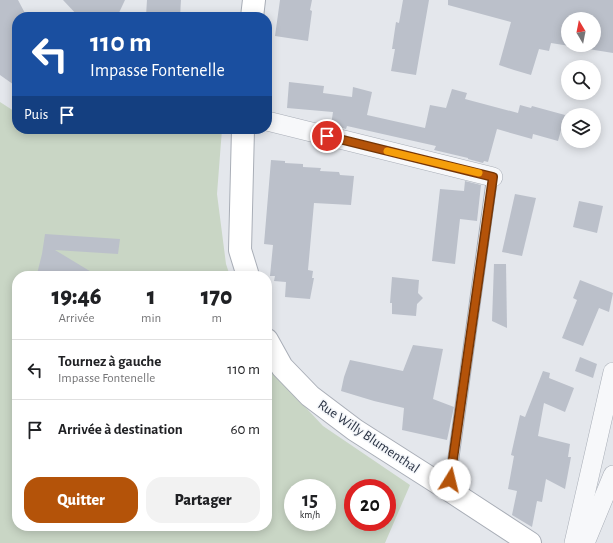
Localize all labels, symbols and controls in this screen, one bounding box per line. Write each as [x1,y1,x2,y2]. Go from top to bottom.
north arrow [561,12,601,52]
map controls [561,12,601,148]
icon: left [24,28,76,80]
text: 110 m [90,29,152,57]
button: search [561,60,601,100]
text: Impasse Fontenelle [90,62,225,80]
icon: arrive [56,104,78,126]
text: Puis [24,107,48,122]
button: layers [561,108,601,148]
pin [310,119,344,153]
icon: arrive [316,125,338,147]
text: 19:46 [51,285,102,309]
text: 1 [147,285,156,309]
text: 170 [201,285,233,309]
text: Arrivée [58,312,95,325]
text: min [141,312,161,325]
text: m [211,312,222,325]
text: Tournez à gauche [58,354,161,369]
icon: left [24,359,46,381]
text: 110 m [227,362,260,377]
text: Impasse Fontenelle [58,372,155,385]
street label: Rue Willy Blumenthal [315,398,422,476]
icon: arrive [24,419,46,441]
text: Arrivée à destination [58,422,183,437]
text: 60 m [231,422,260,437]
position arrow [429,459,471,501]
button: Quitter [24,477,138,523]
button: Partager [146,477,260,523]
speed limit sign: 20 [344,479,396,531]
text: 15 [302,490,318,510]
text: km/h [300,510,320,520]

